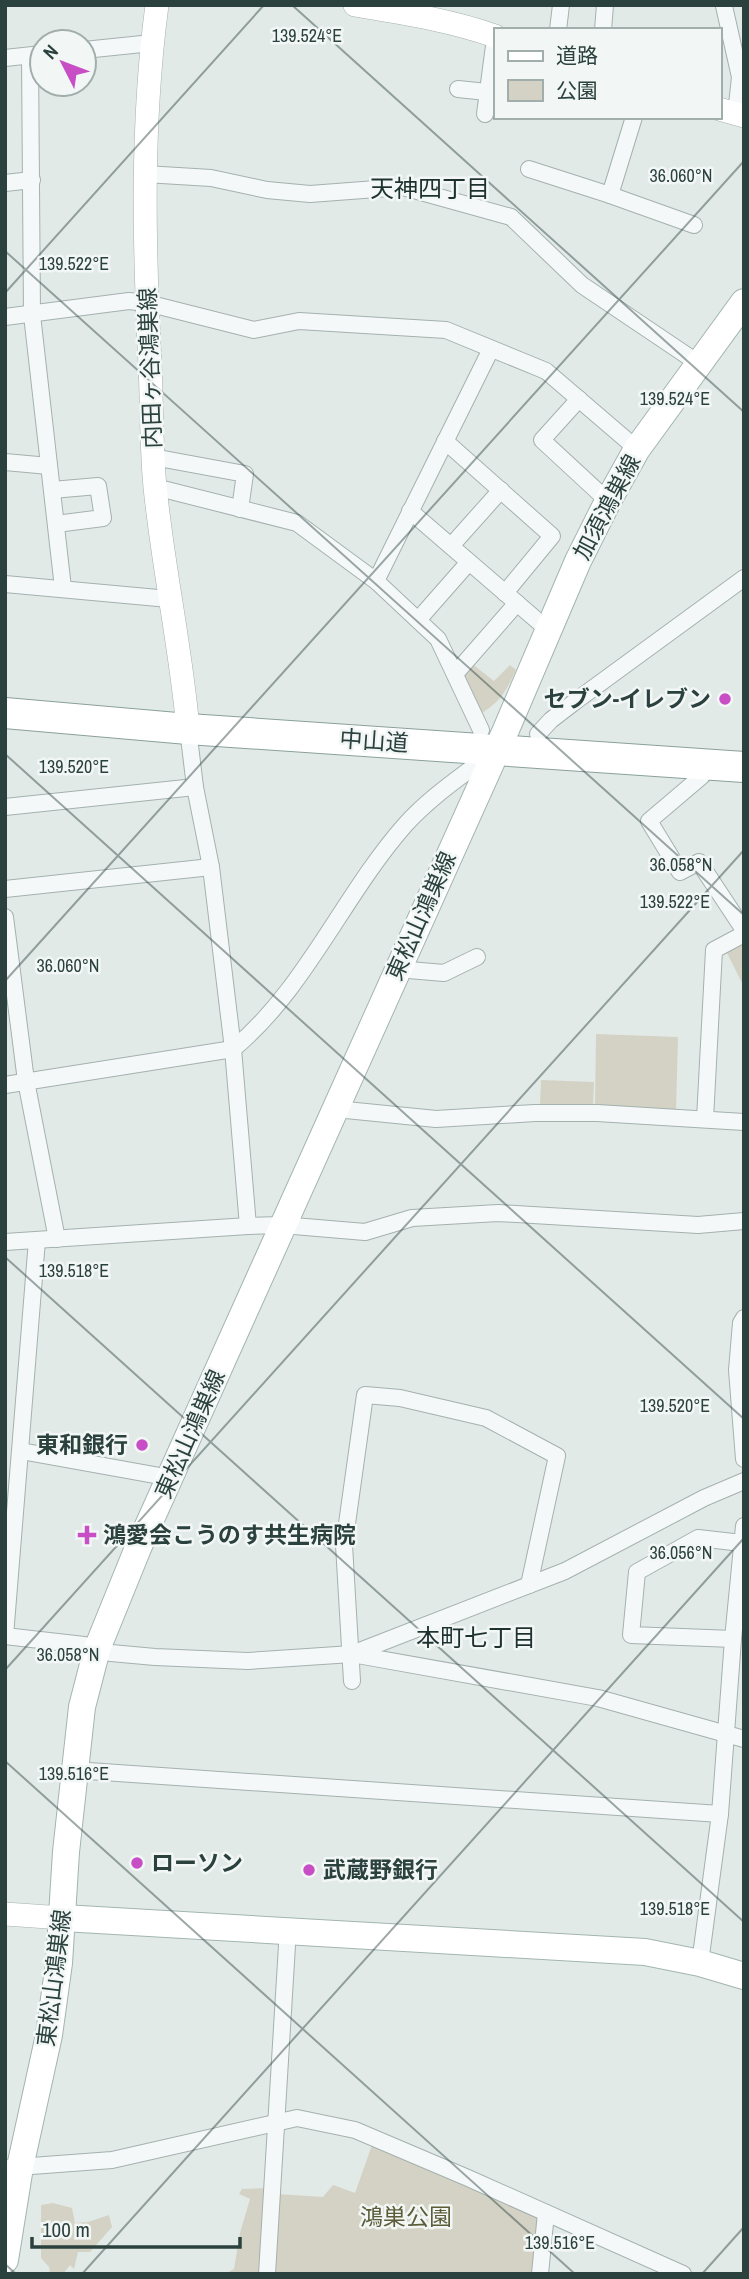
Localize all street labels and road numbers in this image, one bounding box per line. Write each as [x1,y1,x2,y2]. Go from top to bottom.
street label: 内田ヶ谷鴻巣線 [131,287,168,449]
street label: 加須鴻巣線 [566,449,647,565]
street label: 中山道 [339,723,410,758]
street label: 東松山鴻巣線 [378,846,463,985]
street label: 東松山鴻巣線 [147,1364,232,1503]
street label: 東松山鴻巣線 [30,1908,77,2048]

